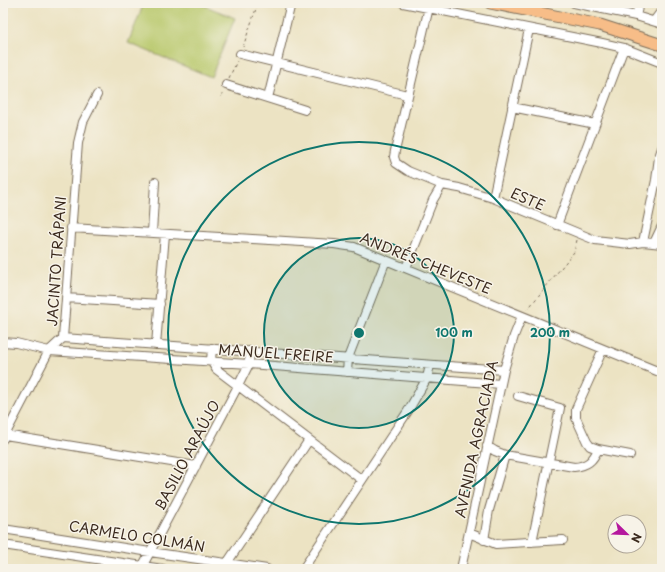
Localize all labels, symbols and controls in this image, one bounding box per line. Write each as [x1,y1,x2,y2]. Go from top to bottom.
street label: ESTE [507,182,549,216]
street label: JACINTO TRÁPANI [41,195,71,327]
street label: ANDRÉS CHEVESTE [357,227,495,299]
text: 100 m [435,323,473,341]
text: 200 m [530,323,570,341]
centre of rings [352,326,366,340]
street label: MANUEL FREIRE [218,338,335,368]
street label: AVENIDA AGRACIADA [449,358,503,520]
street label: BASILIO ARAÚJO [149,396,225,514]
north arrow [607,514,647,554]
street label: CARMELO COLMÁN [68,515,206,557]
text: N [627,531,646,546]

